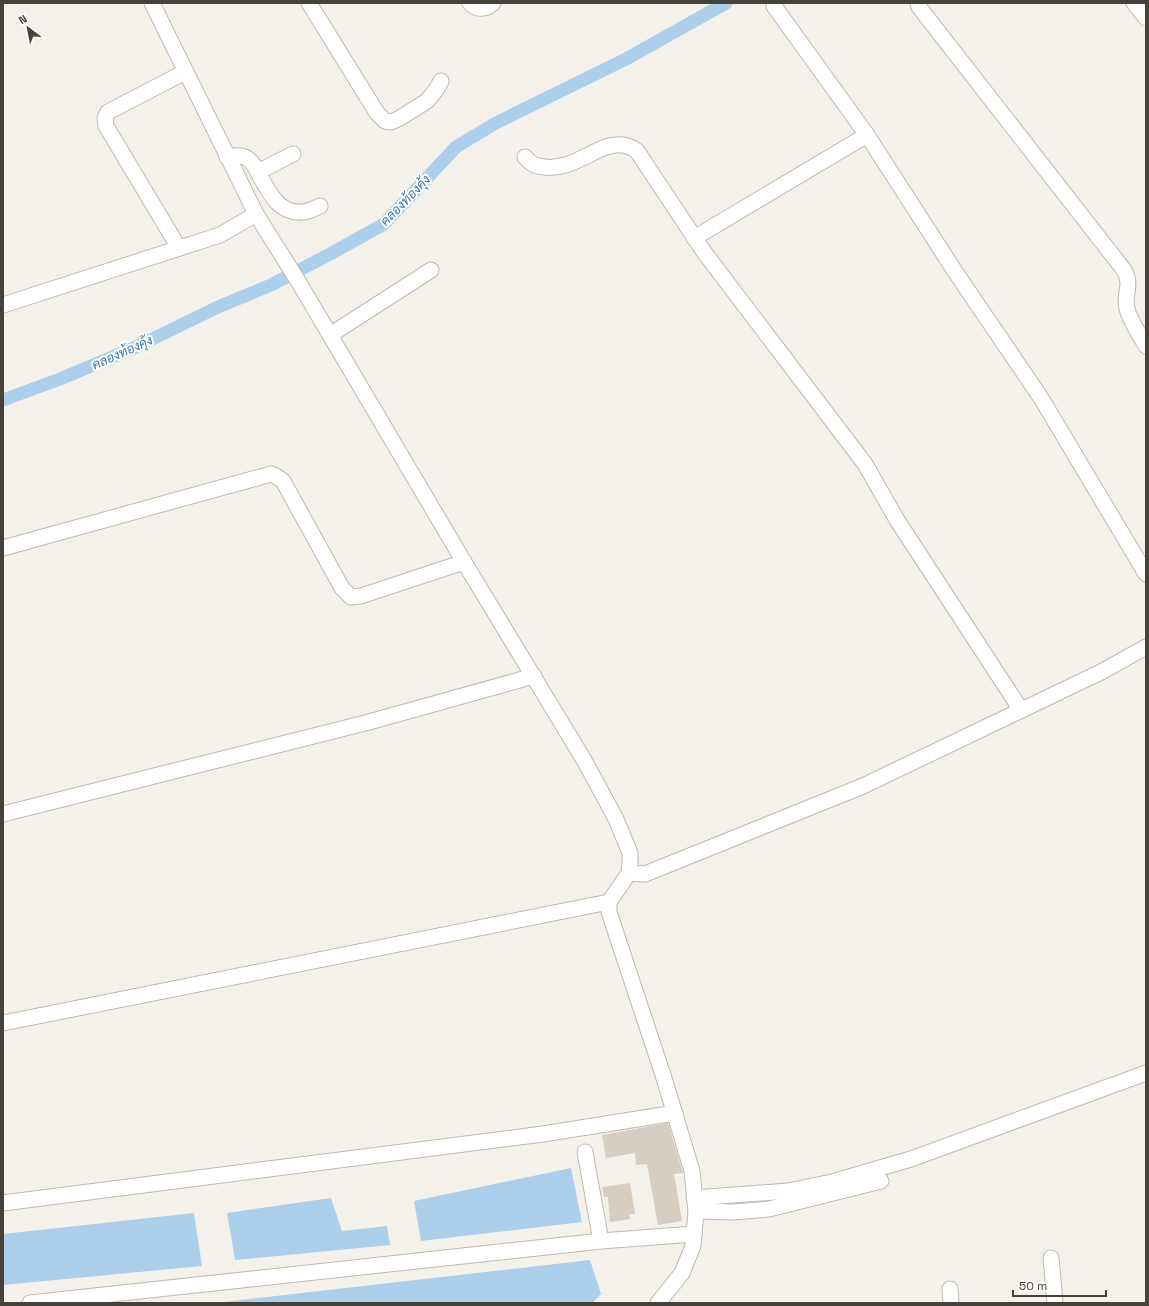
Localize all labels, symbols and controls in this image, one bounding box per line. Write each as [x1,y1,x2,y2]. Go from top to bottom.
north arrow [8,8,48,48]
text: N [16,12,30,27]
water label: คลองท้องคุ้ง [377,171,435,230]
water label: คลองท้องคุ้ง [89,331,156,374]
scale bar [1013,1272,1106,1298]
text: 50 m [1019,1278,1047,1294]

